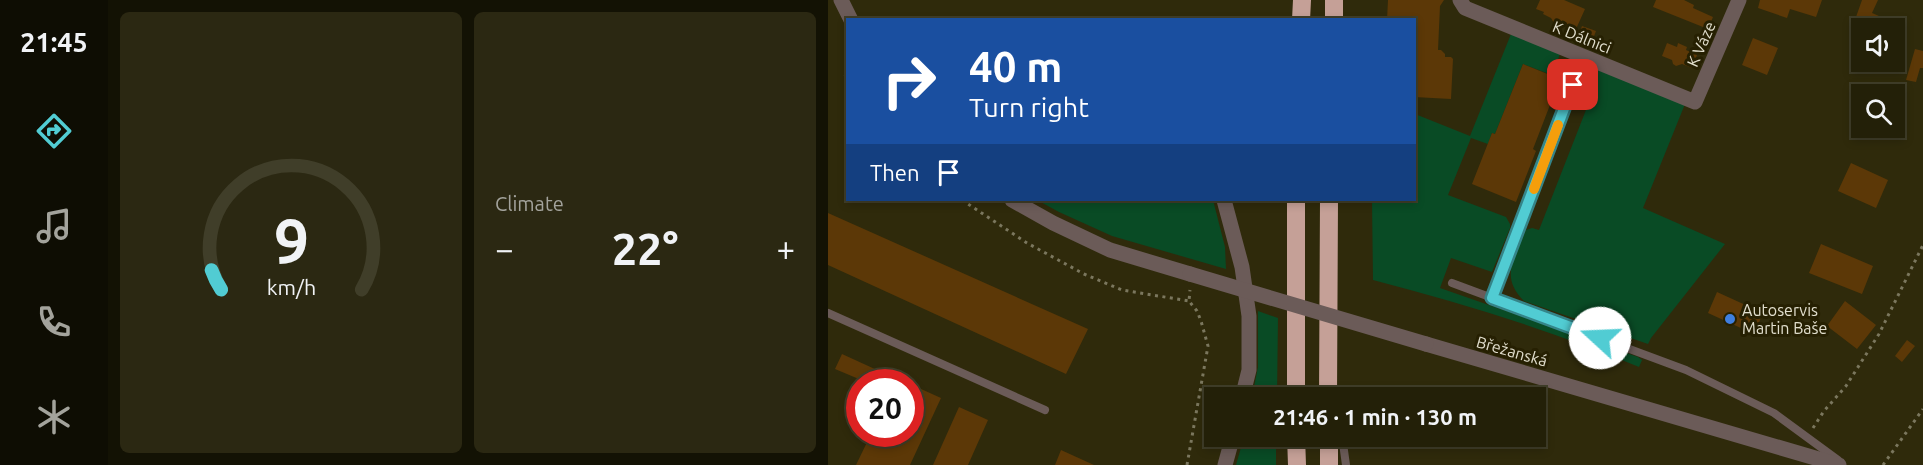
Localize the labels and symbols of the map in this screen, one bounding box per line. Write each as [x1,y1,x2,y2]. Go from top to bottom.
street label: K Dálnici [1550,17,1614,57]
street label: K Váze [1683,19,1719,69]
pin [1547,59,1598,110]
place label: Autoservis Martin Baše [1742,301,1827,337]
position arrow [1568,306,1632,370]
marker: Autoservis Martin Baše [1723,312,1737,326]
street label: Břežanská [1474,332,1550,370]
speed limit sign: 20 [846,369,924,447]

